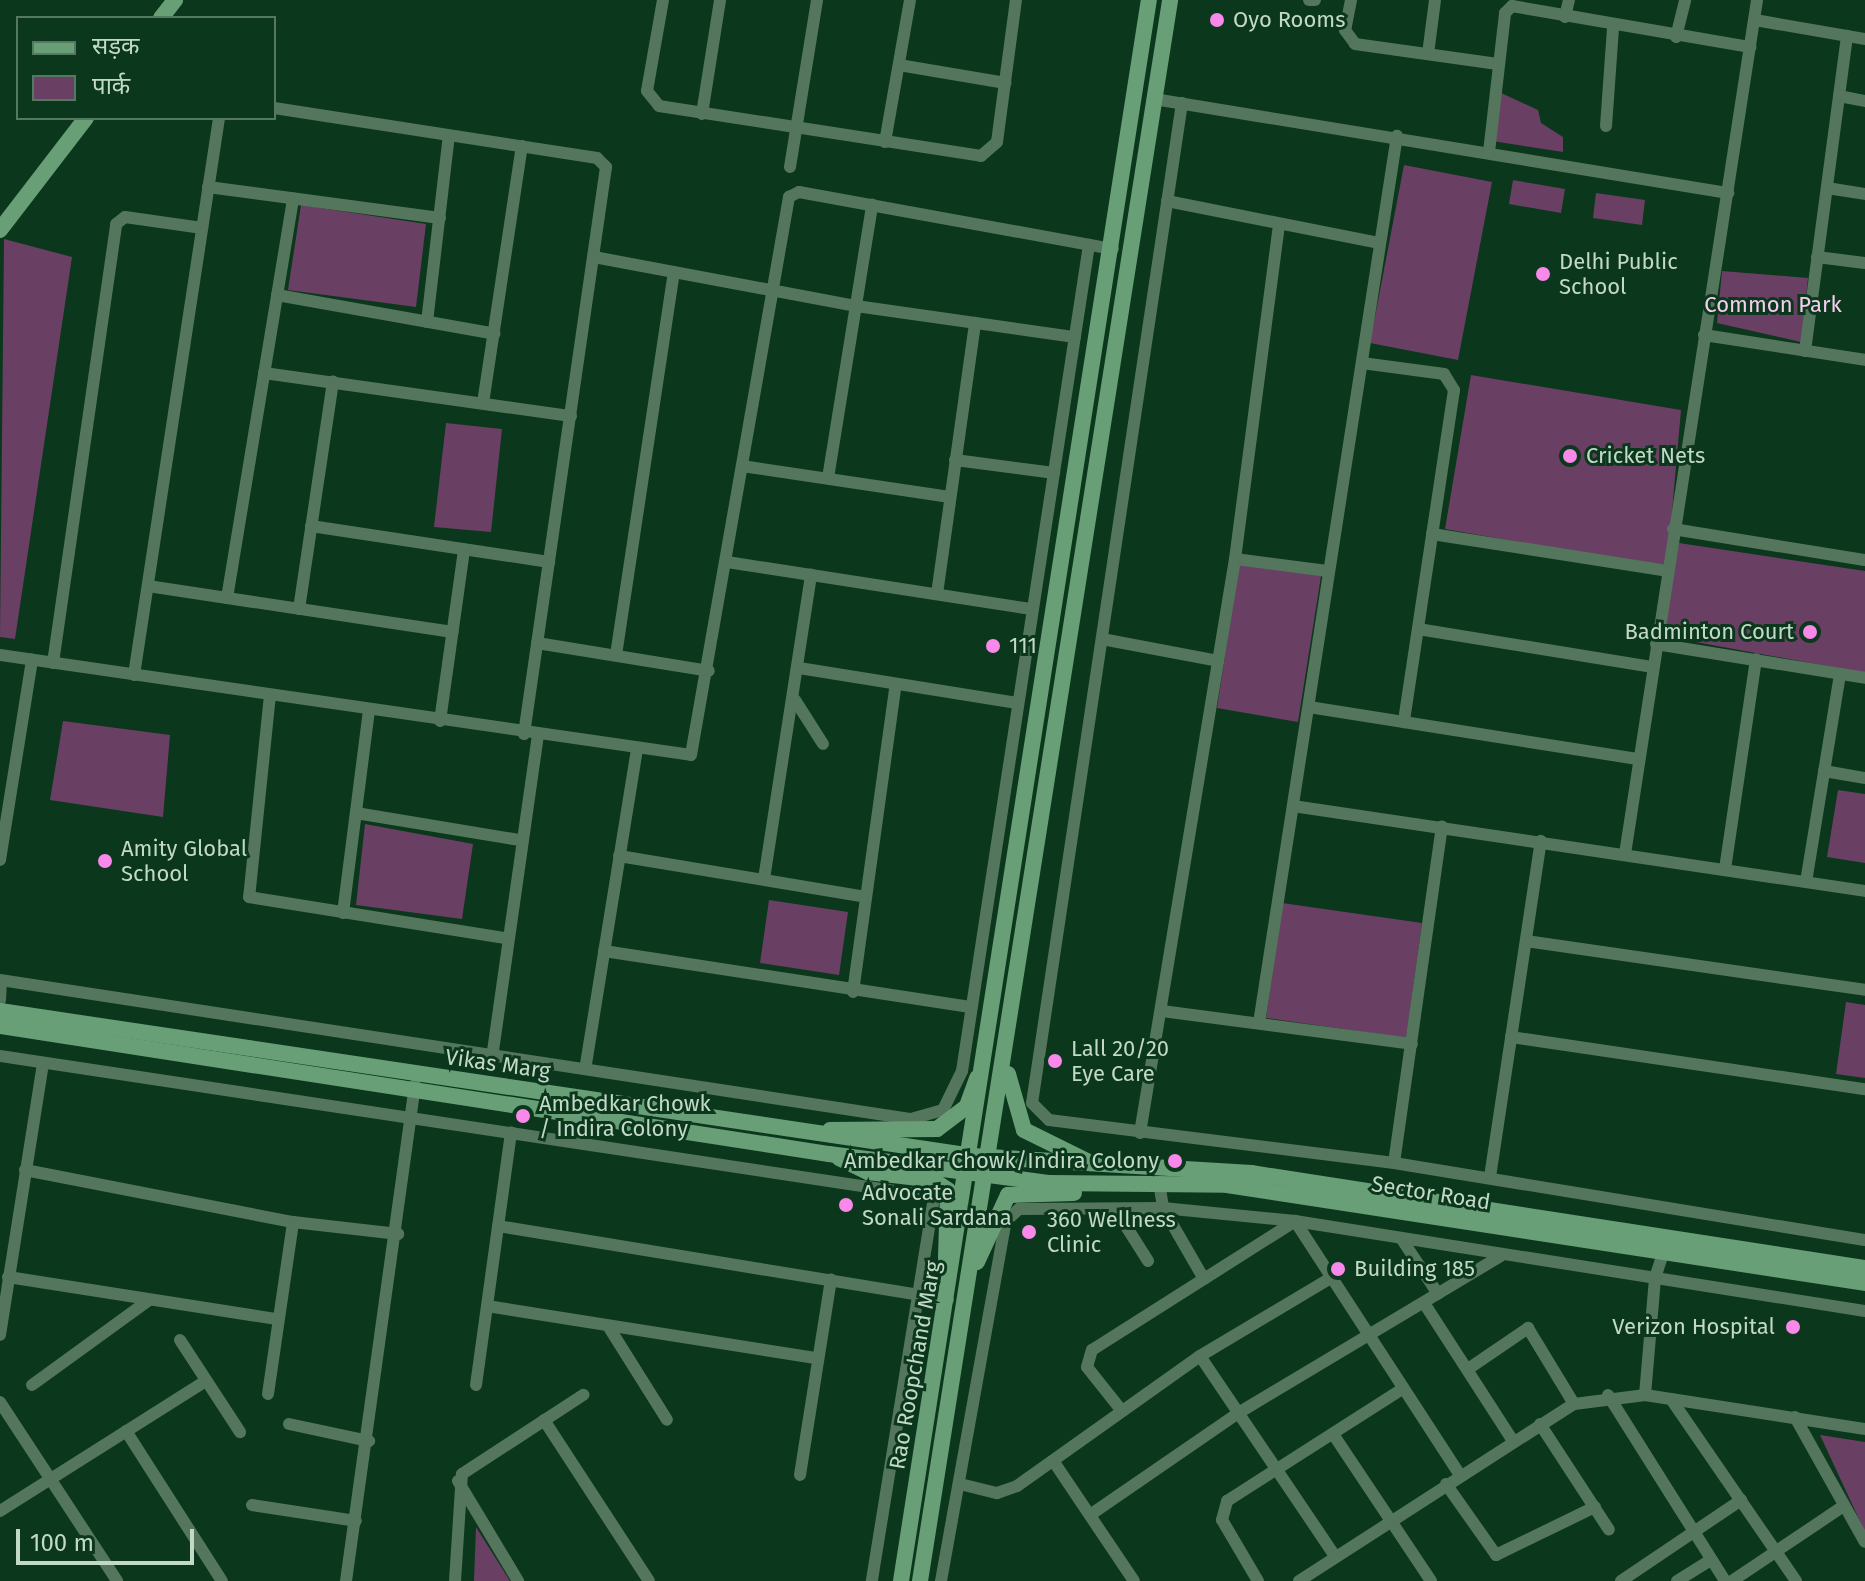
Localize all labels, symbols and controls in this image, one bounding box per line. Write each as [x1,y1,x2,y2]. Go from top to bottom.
place label: Oyo Rooms [1233,7,1345,33]
marker: Oyo Rooms [1208,11,1226,29]
legend [16,16,276,120]
text: सड़क [92,32,140,60]
text: पार्क [92,72,130,100]
place label: Delhi Public School [1559,248,1678,300]
marker: Delhi Public School [1534,265,1552,283]
park label: Common Park [1704,292,1842,318]
place label: Cricket Nets [1586,443,1705,469]
marker: Cricket Nets [1561,447,1579,465]
place label: Badminton Court [1624,619,1794,645]
marker: Badminton Court [1801,623,1819,641]
place label: 111 [1009,633,1037,659]
marker: 111 [984,637,1002,655]
place label: Amity Global School [121,835,247,886]
marker: Amity Global School [96,852,114,870]
place label: Lall 20/20 Eye Care [1071,1035,1169,1086]
street label: Vikas Marg [444,1044,552,1084]
marker: Lall 20/20 Eye Care [1046,1052,1064,1070]
place label: Ambedkar Chowk / Indira Colony [539,1090,711,1142]
marker: Ambedkar Chowk / Indira Colony [514,1107,532,1125]
place label: Ambedkar Chowk/Indira Colony [844,1148,1159,1174]
marker: Ambedkar Chowk/Indira Colony [1166,1152,1184,1170]
street label: Sector Road [1370,1171,1492,1215]
place label: Advocate Sonali Sardana [862,1179,1012,1230]
marker: Advocate Sonali Sardana [837,1196,855,1214]
place label: 360 Wellness Clinic [1047,1206,1176,1258]
marker: 360 Wellness Clinic [1018,1221,1040,1243]
place label: Building 185 [1354,1256,1475,1282]
street label: Rao Roopchand Marg [884,1259,946,1471]
marker: Building 185 [1329,1260,1347,1278]
place label: Verizon Hospital [1612,1314,1775,1340]
marker: Verizon Hospital [1782,1316,1804,1338]
scale bar [20,1513,198,1563]
text: 100 m [30,1529,94,1557]

